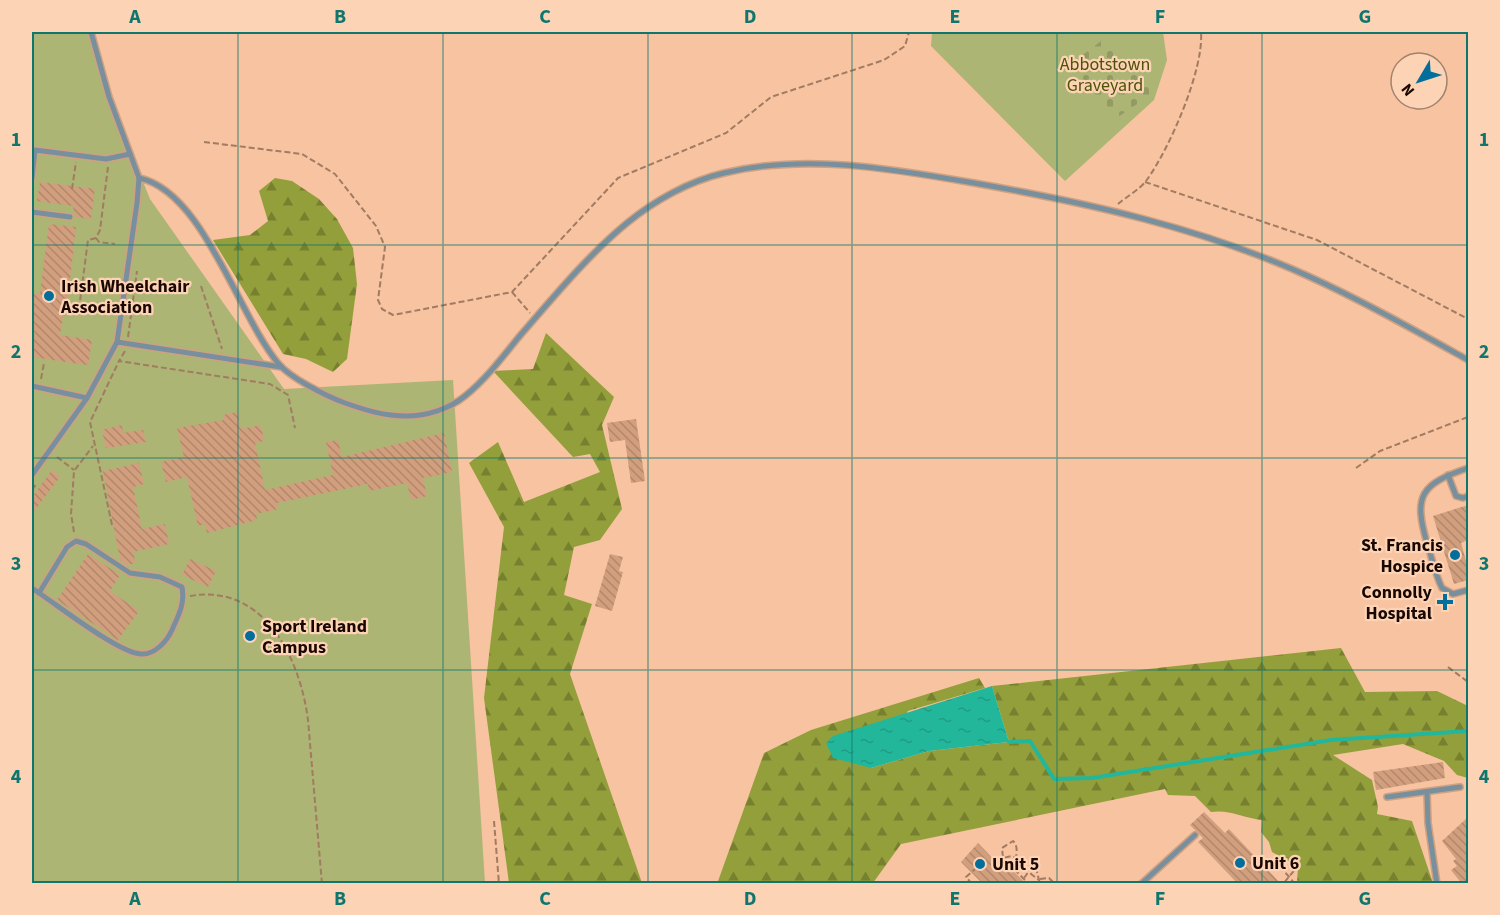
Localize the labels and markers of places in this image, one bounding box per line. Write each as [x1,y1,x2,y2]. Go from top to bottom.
place label: Irish Wheelchair Association [60,274,190,320]
marker: Irish Wheelchair Association [42,289,56,303]
place label: St. Francis Hospice [1361,533,1443,579]
marker: St. Francis Hospice [1448,548,1462,562]
place label: Connolly Hospital [1361,580,1433,626]
marker: Connolly Hospital [1436,593,1454,611]
place label: Sport Ireland Campus [262,614,367,660]
marker: Sport Ireland Campus [243,629,257,643]
place label: Unit 6 [1252,851,1299,876]
place label: Unit 5 [992,852,1039,877]
marker: Unit 6 [1233,856,1247,870]
marker: Unit 5 [973,857,987,871]

